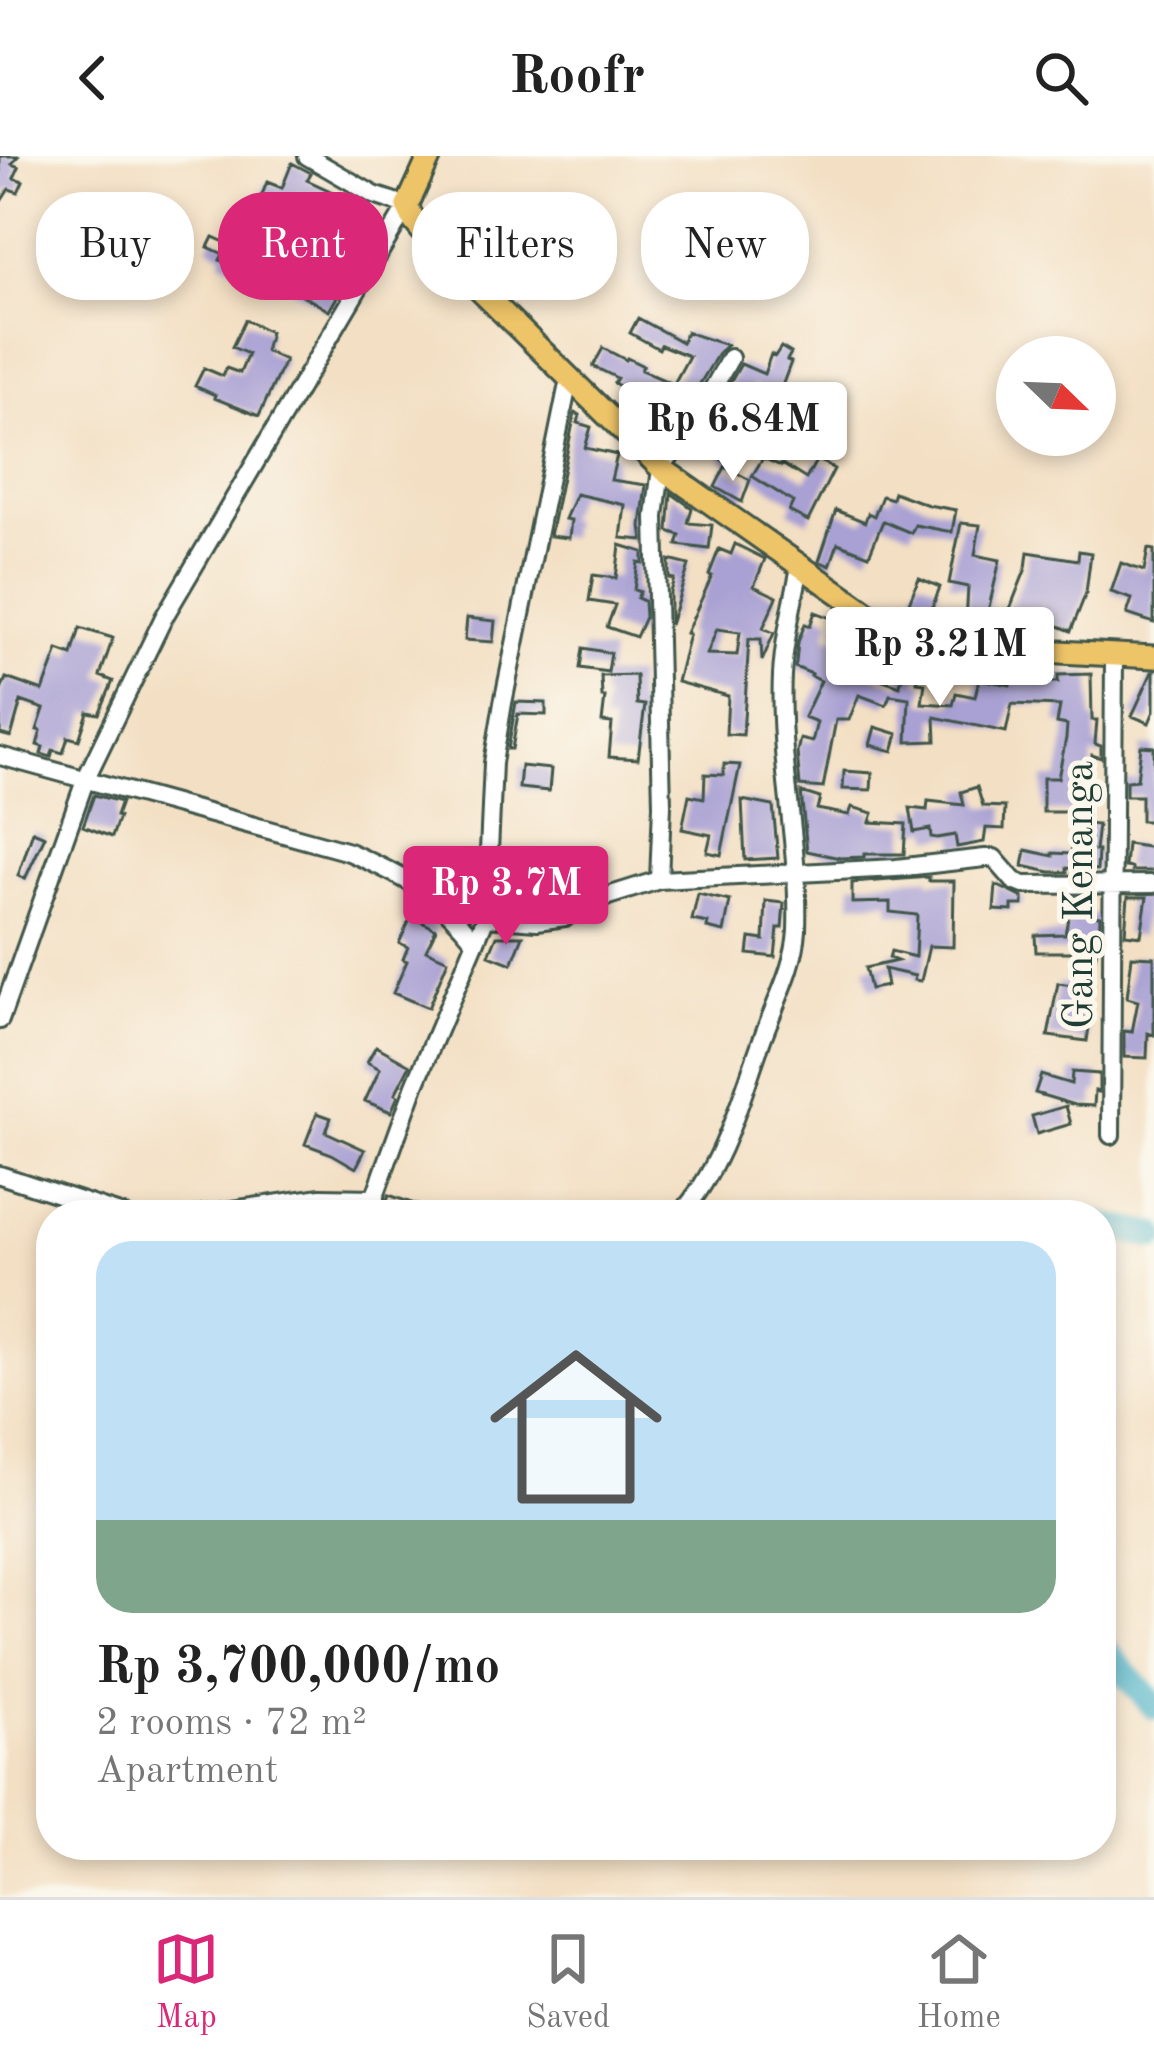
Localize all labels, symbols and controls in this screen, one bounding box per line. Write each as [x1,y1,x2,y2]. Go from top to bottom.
icon: back [60,45,126,111]
icon: search [1028,45,1094,111]
text: Roofr [509,51,645,105]
chip: Buy [36,192,194,300]
chip: Rent [218,192,388,300]
chip: Filters [412,192,617,300]
chip: New [641,192,809,300]
north arrow [996,336,1116,456]
map controls [996,336,1116,456]
pin: Rp 6.84M [609,382,857,484]
text: Rp 6.84M [646,401,820,440]
pin: Rp 3.21M [816,607,1064,709]
text: Rp 3.21M [853,626,1027,665]
street label: Gang Kenanga [1060,761,1102,1029]
pin: Rp 3.7M [395,846,617,948]
text: Rp 3.7M [430,865,582,904]
icon: home [468,1319,684,1535]
text: Rp 3,700,000/mo [96,1643,500,1694]
text: 2 rooms · 72 m² [96,1704,367,1743]
text: Apartment [96,1752,279,1791]
tab: Map [153,1926,219,2039]
tab: Saved [526,1926,610,2039]
tab: Home [917,1926,1001,2039]

